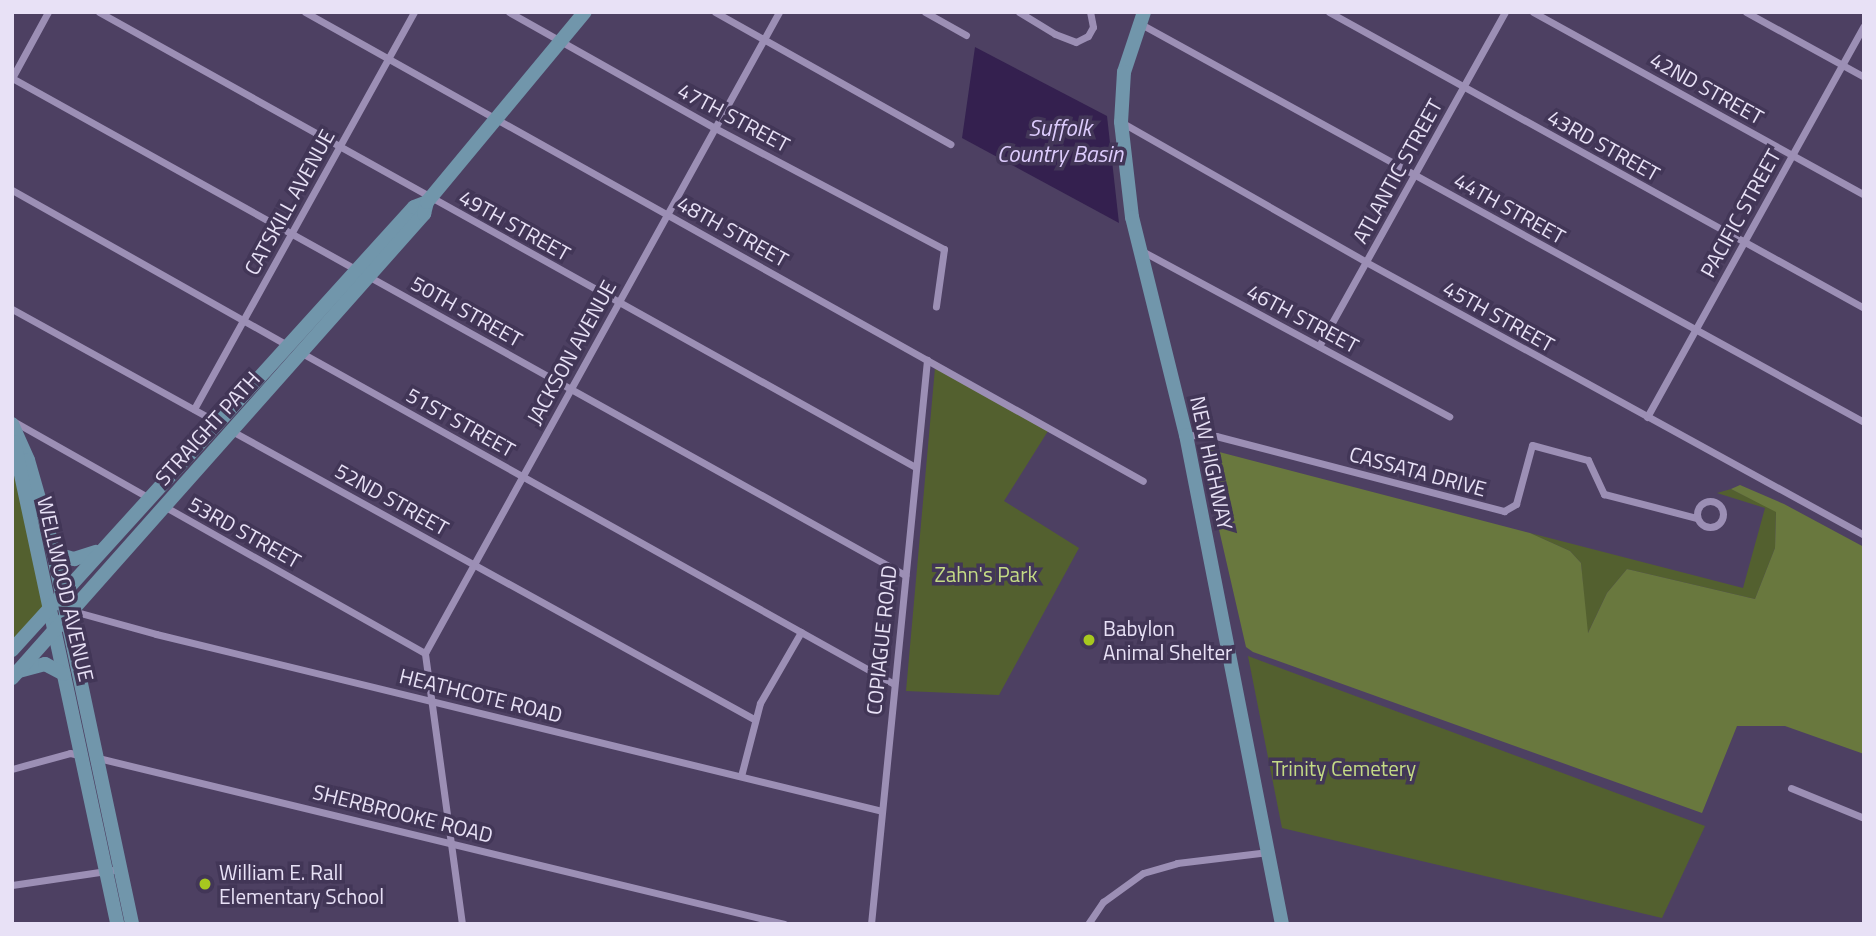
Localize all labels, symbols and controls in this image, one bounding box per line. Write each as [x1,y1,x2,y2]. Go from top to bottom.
street label: 42ND STREET [1646,47,1768,129]
street label: 47TH STREET [674,77,794,157]
street label: ATLANTIC STREET [1347,94,1447,248]
street label: 43RD STREET [1544,104,1664,186]
water label: Suffolk Country Basin [997,114,1123,168]
street label: CATSKILL AVENUE [239,125,339,279]
street label: PACIFIC STREET [1694,145,1786,281]
street label: 44TH STREET [1450,167,1570,249]
street label: 49TH STREET [455,184,575,266]
street label: 48TH STREET [673,190,793,272]
street label: 50TH STREET [407,270,527,352]
street label: 45TH STREET [1439,275,1559,357]
street label: JACKSON AVENUE [521,276,621,428]
street label: 46TH STREET [1243,278,1363,358]
street label: STRAIGHT PATH [149,366,265,490]
street label: 51ST STREET [402,382,520,462]
street label: NEW HIGHWAY [1185,394,1239,532]
street label: CASSATA DRIVE [1347,441,1489,501]
street label: 52ND STREET [331,458,453,540]
street label: 53RD STREET [185,491,305,573]
street label: WELLWOOD AVENUE [32,494,100,684]
park label: Zahn's Park [935,561,1037,587]
street label: COPIAGUE ROAD [861,564,901,716]
place label: Babylon Animal Shelter [1103,615,1232,665]
marker: Babylon Animal Shelter [1081,632,1097,648]
street label: HEATHCOTE ROAD [397,663,565,727]
park label: Trinity Cemetery [1272,755,1416,781]
street label: SHERBROOKE ROAD [310,778,496,848]
place label: William E. Rall Elementary School [219,859,384,909]
marker: William E. Rall Elementary School [197,876,213,892]

